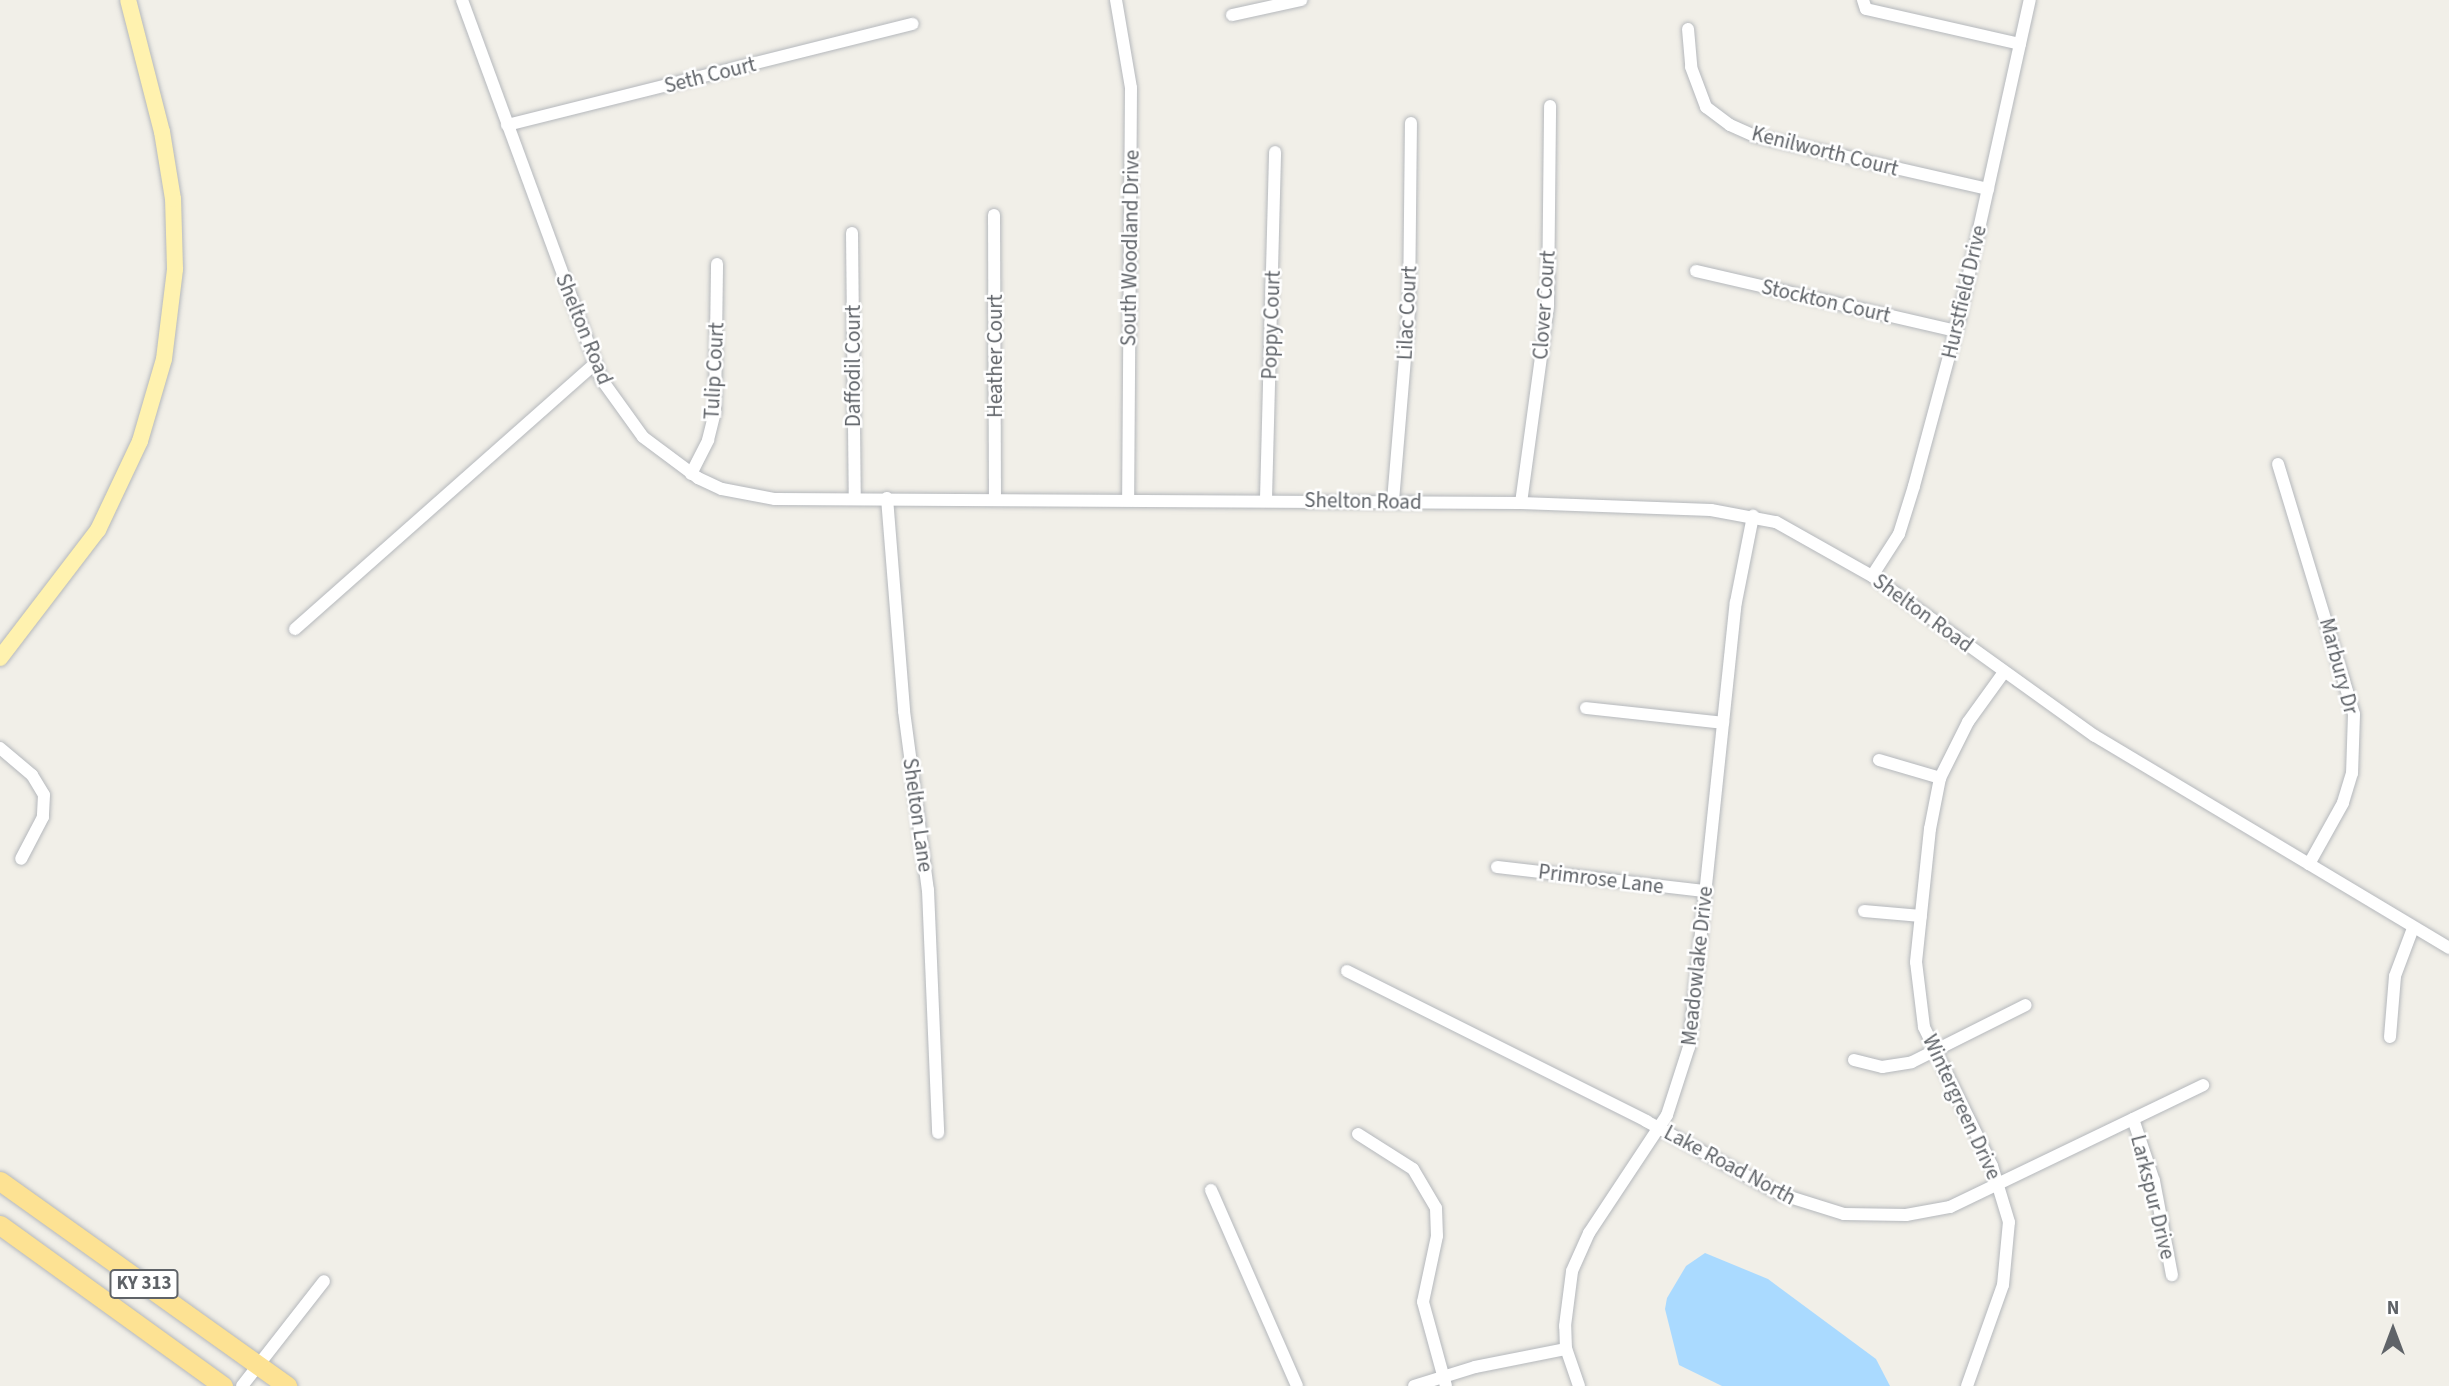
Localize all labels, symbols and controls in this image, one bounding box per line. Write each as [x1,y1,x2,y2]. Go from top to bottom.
street label: Seth Court [662,51,758,99]
street label: Kenilworth Court [1749,121,1901,181]
street label: South Woodland Drive [1116,150,1144,346]
street label: Hurstfield Drive [1936,223,1992,361]
street label: Clover Court [1528,250,1560,360]
street label: Lilac Court [1392,265,1422,361]
street label: Shelton Road [550,270,618,388]
street label: Poppy Court [1257,270,1285,380]
street label: Stockton Court [1759,274,1893,328]
street label: Heather Court [982,294,1008,418]
street label: Daffodil Court [840,305,866,427]
street label: Tulip Court [699,322,729,420]
street label: Shelton Road [1304,487,1422,515]
street label: Shelton Road [1868,568,1978,658]
street label: Marbury Dr [2314,615,2364,717]
street label: Shelton Lane [898,756,938,874]
street label: Primrose Lane [1537,859,1665,899]
street label: Meadowlake Drive [1676,885,1718,1047]
street label: Wintergreen Drive [1917,1030,2007,1184]
street label: Lake Road North [1660,1120,1800,1210]
street label: Larkspur Drive [2125,1132,2181,1262]
road number: KY 313 [109,1268,179,1300]
north arrow [2358,1295,2428,1365]
text: N [2387,1295,2399,1322]

